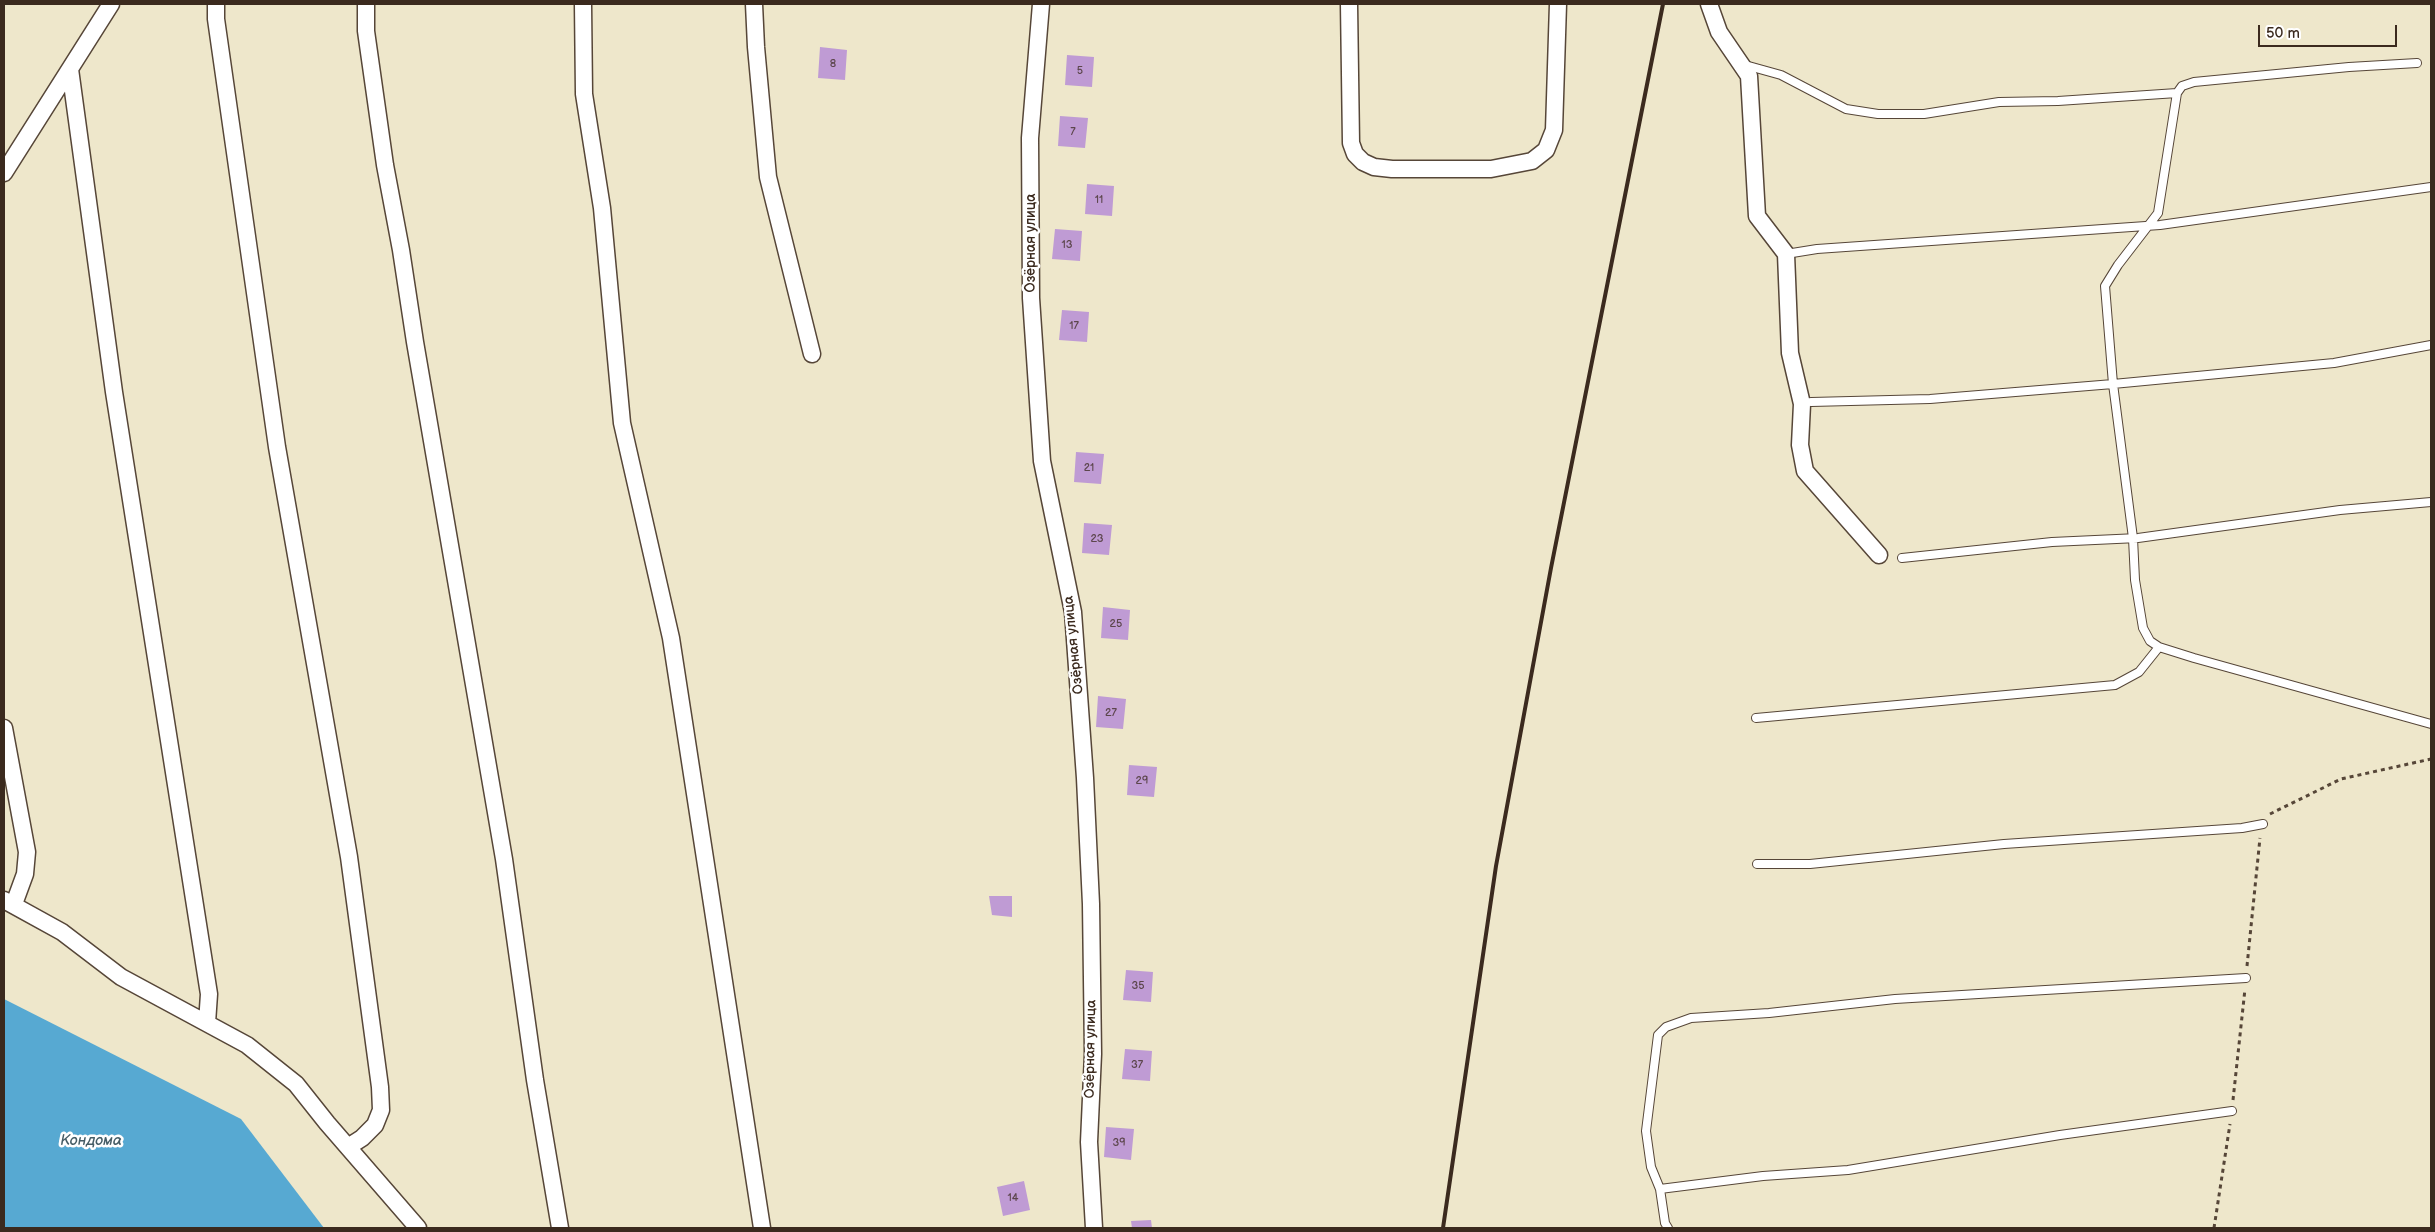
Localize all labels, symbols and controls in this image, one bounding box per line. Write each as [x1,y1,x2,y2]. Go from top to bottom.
scale bar [2260,15,2399,47]
text: 50 m [2266,24,2300,43]
house number: 8 [830,57,836,71]
house number: 5 [1077,64,1083,78]
house number: 7 [1070,125,1076,139]
house number: 11 [1095,193,1103,207]
street label: Озёрная улица [1023,194,1039,292]
house number: 13 [1061,238,1073,252]
house number: 17 [1069,319,1079,333]
house number: 21 [1084,461,1094,475]
house number: 23 [1090,532,1104,546]
street label: Озёрная улица [1060,595,1088,695]
house number: 25 [1110,617,1122,631]
house number: 27 [1105,706,1117,720]
house number: 29 [1136,774,1148,788]
house number: 35 [1131,979,1145,993]
street label: Озёрная улица [1082,999,1100,1099]
house number: 37 [1131,1058,1143,1072]
water label: Кондома [60,1132,122,1150]
house number: 39 [1112,1136,1126,1150]
house number: 14 [1008,1191,1018,1205]

